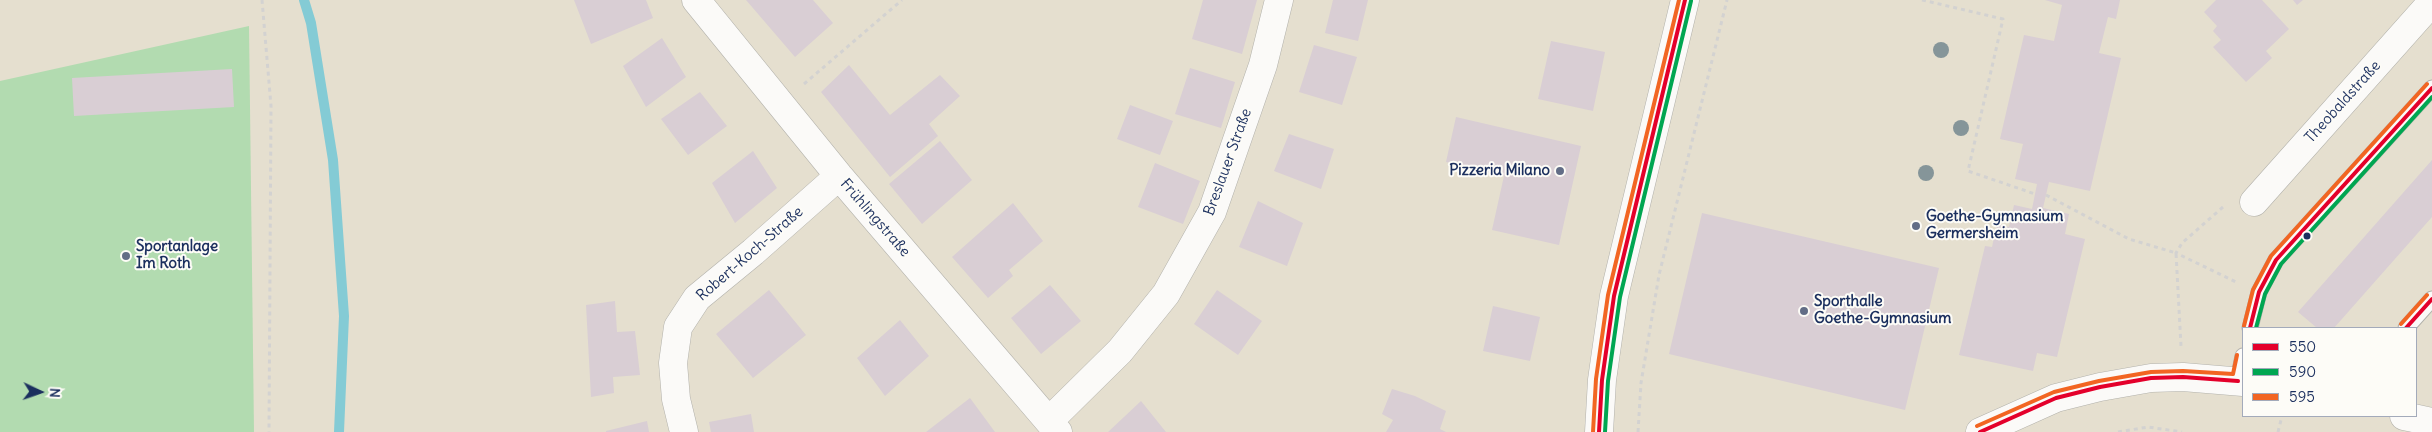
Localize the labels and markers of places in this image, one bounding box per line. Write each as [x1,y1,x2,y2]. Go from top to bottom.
place label: Pizzeria Milano [1449,162,1550,180]
marker: Pizzeria Milano [1554,165,1566,177]
place label: Goethe-Gymnasium Germersheim [1926,208,2063,243]
marker: Goethe-Gymnasium Germersheim [1910,220,1922,232]
unlabelled marker [2302,231,2312,241]
place label: Sportanlage Im Roth [136,238,218,273]
marker: Sportanlage Im Roth [120,250,132,262]
place label: Sporthalle Goethe-Gymnasium [1814,293,1951,328]
marker: Sporthalle Goethe-Gymnasium [1798,305,1810,317]

